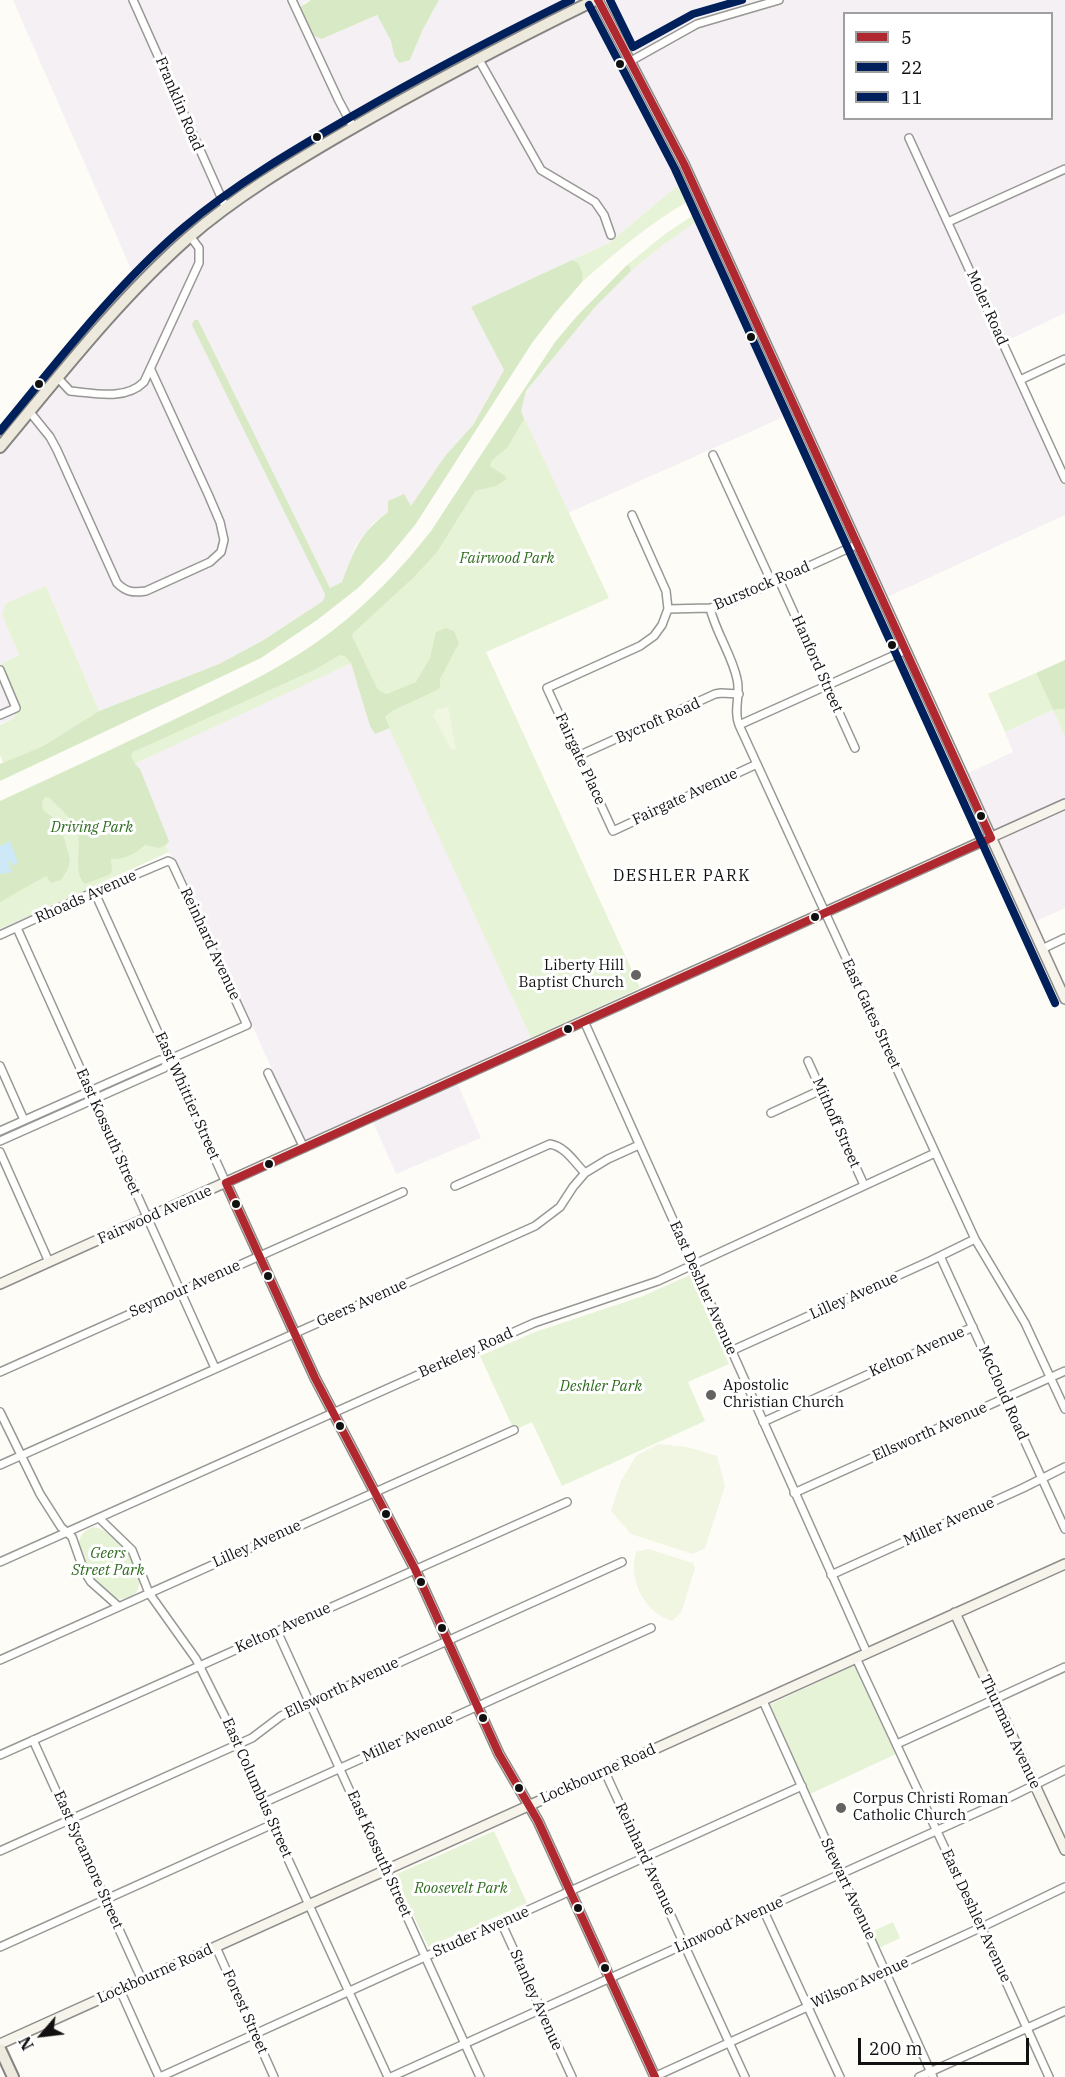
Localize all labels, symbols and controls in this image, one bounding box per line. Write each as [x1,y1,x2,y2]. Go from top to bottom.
legend [843,12,1053,120]
text: 5 [901,26,912,49]
street label: Franklin Road [151,54,207,154]
text: 22 [901,56,923,79]
unlabelled marker [614,58,626,70]
text: 11 [901,86,923,109]
unlabelled marker [311,131,323,143]
street label: Moler Road [963,268,1011,348]
unlabelled marker [745,331,757,343]
unlabelled marker [33,378,45,390]
park label: Fairwood Park [459,550,555,568]
street label: Burstock Road [711,558,813,614]
street label: Hanford Street [788,613,846,715]
unlabelled marker [886,639,898,651]
street label: Bycroft Road [613,694,703,748]
street label: Fairgate Place [551,710,609,808]
street label: Fairgate Avenue [630,765,740,829]
unlabelled marker [975,810,987,822]
park label: Driving Park [51,819,133,837]
district label: DESHLER PARK [613,866,751,886]
street label: Rhoads Avenue [33,867,139,927]
street label: Reinhard Avenue [176,885,244,1003]
unlabelled marker [809,911,821,923]
street label: East Gates Street [838,956,904,1072]
place label: Liberty Hill Baptist Church [518,957,624,992]
marker: Liberty Hill Baptist Church [629,968,643,982]
unlabelled marker [562,1023,574,1035]
street label: East Whittier Street [151,1029,223,1163]
street label: East Kossuth Street [72,1066,144,1198]
street label: Mithoff Street [808,1075,864,1171]
unlabelled marker [263,1158,275,1170]
street label: Fairwood Avenue [95,1182,215,1248]
unlabelled marker [230,1198,242,1210]
street label: East Deshler Avenue [665,1218,741,1358]
street label: Seymour Avenue [127,1256,243,1322]
street label: Lilley Avenue [807,1268,901,1324]
unlabelled marker [262,1270,274,1282]
street label: Geers Avenue [314,1275,410,1331]
street label: Kelton Avenue [867,1323,967,1381]
street label: Berkeley Road [416,1324,516,1382]
street label: McCloud Road [974,1343,1032,1443]
place label: Apostolic Christian Church [723,1377,844,1412]
park label: Deshler Park [560,1378,642,1396]
marker: Apostolic Christian Church [704,1388,718,1402]
street label: Ellsworth Avenue [870,1399,990,1465]
unlabelled marker [334,1420,346,1432]
street label: Miller Avenue [901,1494,997,1550]
unlabelled marker [380,1508,392,1520]
street label: Lilley Avenue [210,1516,304,1572]
park label: Geers Street Park [71,1545,145,1580]
unlabelled marker [415,1576,427,1588]
street label: Kelton Avenue [233,1599,333,1657]
unlabelled marker [436,1622,448,1634]
street label: Ellsworth Avenue [282,1654,402,1722]
street label: Thurman Avenue [976,1672,1044,1792]
street label: Miller Avenue [360,1710,456,1766]
unlabelled marker [477,1712,489,1724]
street label: East Columbus Street [218,1715,296,1861]
street label: Lockbourne Road [538,1740,658,1808]
unlabelled marker [513,1782,525,1794]
street label: East Sycamore Street [49,1788,127,1932]
street label: East Kossuth Street [343,1788,415,1920]
place label: Corpus Christi Roman Catholic Church [853,1790,1009,1825]
street label: Reinhard Avenue [611,1800,679,1918]
marker: Corpus Christi Roman Catholic Church [834,1801,848,1815]
street label: Stewart Avenue [817,1835,879,1943]
street label: East Deshler Avenue [937,1847,1015,1985]
park label: Roosevelt Park [414,1880,508,1898]
street label: Linwood Avenue [672,1893,786,1957]
unlabelled marker [572,1902,584,1914]
street label: Studer Avenue [430,1903,532,1961]
street label: Lockbourne Road [95,1940,215,2008]
street label: Stanley Avenue [506,1947,566,2053]
street label: Wilson Avenue [808,1953,912,2013]
unlabelled marker [599,1962,611,1974]
street label: Forest Street [218,1967,272,2057]
north arrow [12,2005,72,2065]
scale bar [861,2026,1032,2064]
text: N [14,2033,38,2054]
text: 200 m [869,2037,923,2060]

